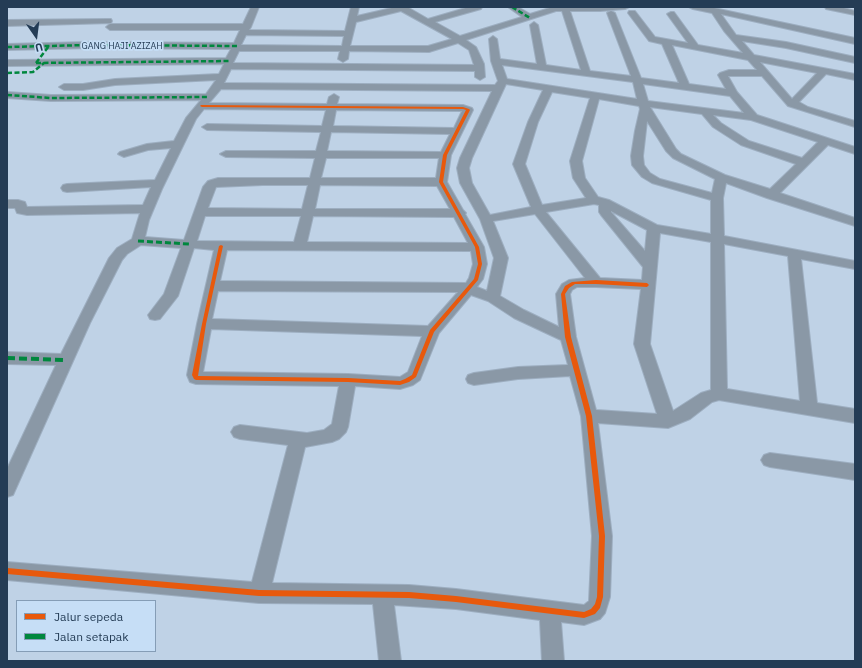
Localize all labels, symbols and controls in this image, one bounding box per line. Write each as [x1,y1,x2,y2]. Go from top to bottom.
north arrow [16,16,56,56]
text: U [34,40,44,55]
street label: GANG HAJI AZIZAH [81,41,163,51]
legend [16,600,156,652]
text: Jalur sepeda [54,609,123,624]
text: Jalan setapak [54,629,129,644]

